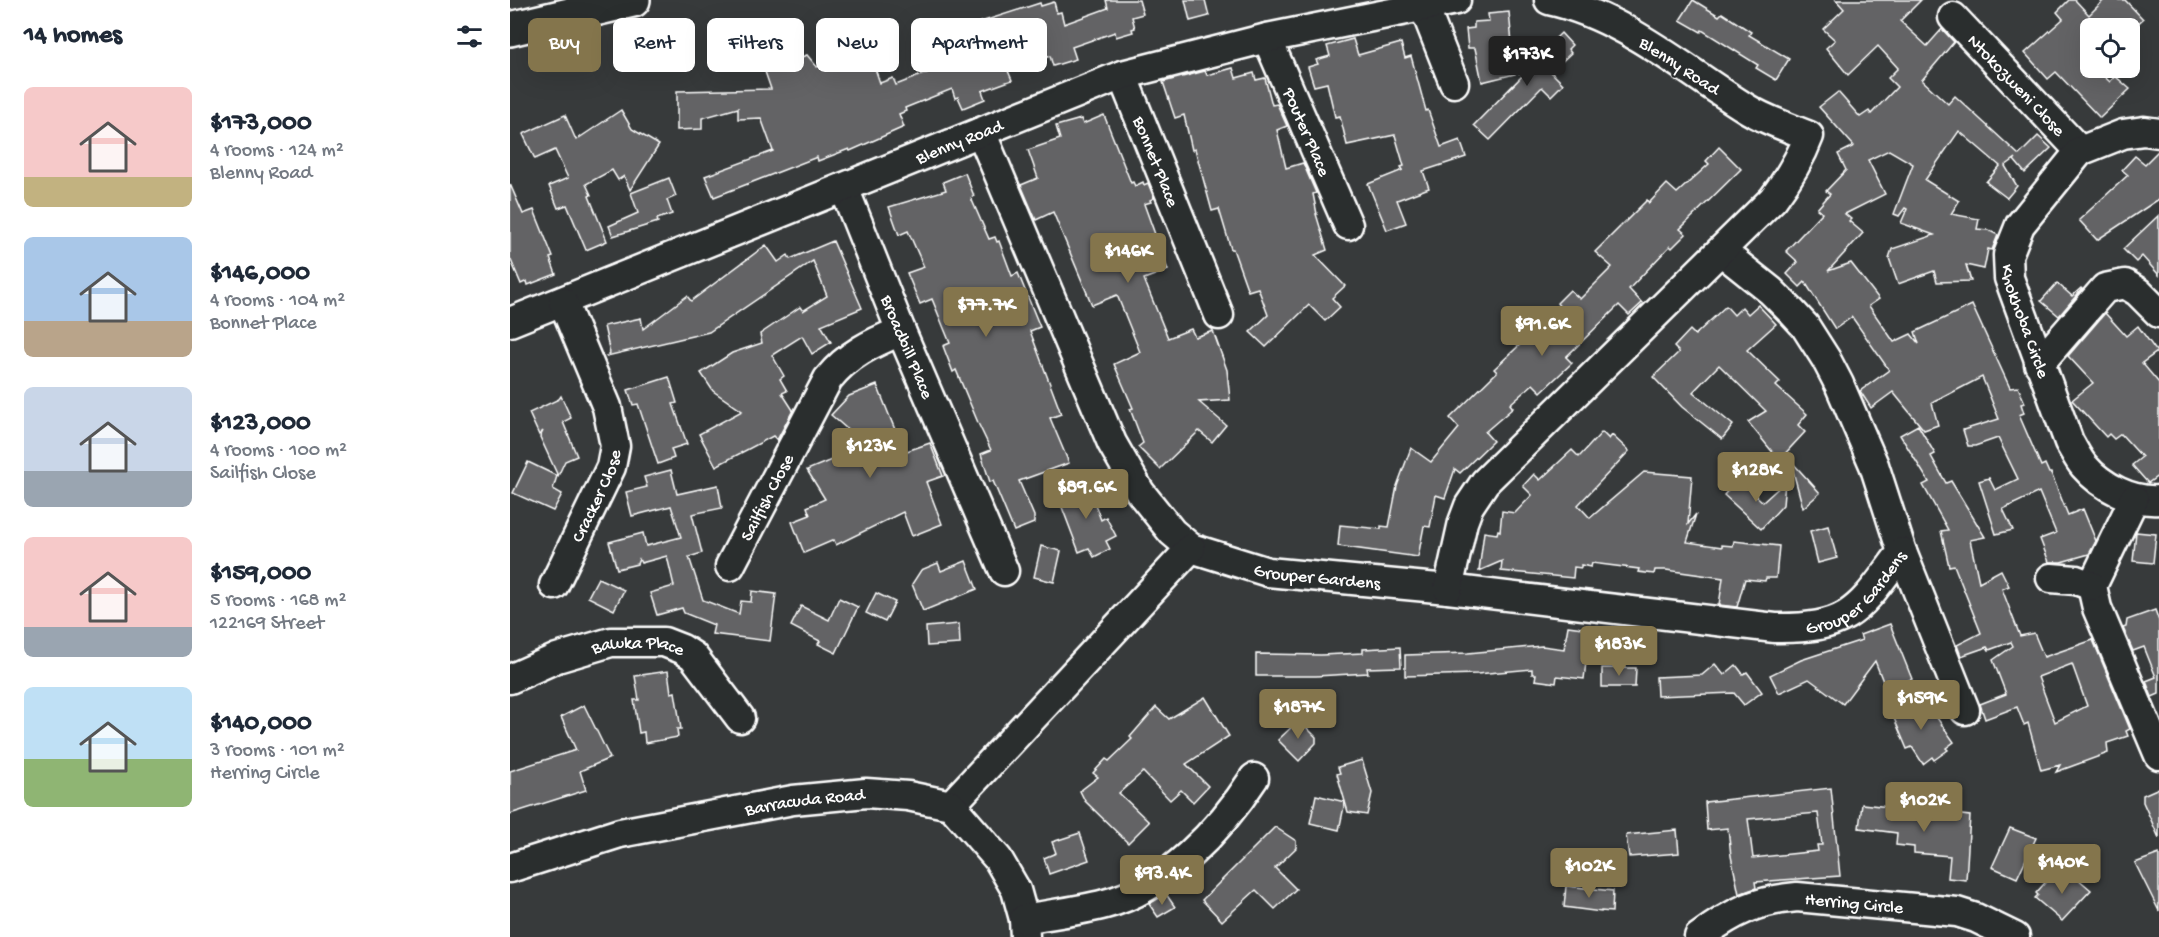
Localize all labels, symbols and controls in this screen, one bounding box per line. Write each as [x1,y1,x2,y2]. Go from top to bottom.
chip: Buy [528,18,601,72]
chip: Rent [613,18,695,72]
chip: Filters [707,18,804,72]
chip: New [816,18,899,72]
chip: Apartment [911,18,1047,72]
map controls [2080,18,2140,78]
button: locate [2080,18,2140,78]
icon: filters [453,20,486,53]
text: 14 homes [24,21,122,52]
street label: Ntokozweni Close [1962,31,2069,142]
street label: Blenny Road [1634,33,1724,102]
pin: $173K [1485,36,1569,87]
text: $173K [1503,44,1551,67]
street label: Pouter Place [1276,84,1334,181]
text: $173,000 [210,109,312,140]
icon: home [72,111,144,183]
street label: Bonnet Place [1126,113,1183,211]
street label: Blenny Road [912,116,1008,171]
text: 4 rooms · 124 m² [210,140,344,163]
text: Blenny Road [210,163,312,186]
pin: $146K [1086,233,1170,284]
text: $146K [1104,241,1152,264]
text: $146,000 [210,259,310,290]
icon: home [72,261,144,333]
street label: Khokhoba Circle [1995,264,2053,382]
pin: $77.7K [937,287,1035,338]
text: 4 rooms · 104 m² [210,290,345,313]
street label: Broadbill Place [874,292,937,403]
text: $77.7K [957,295,1015,318]
pin: $91.6K [1493,306,1591,357]
text: Bonnet Place [210,313,317,336]
text: $91.6K [1515,314,1569,337]
text: $123,000 [210,409,311,440]
icon: home [72,411,144,483]
pin: $123K [828,428,912,479]
text: $123K [846,436,894,459]
text: 4 rooms · 100 m² [210,440,347,463]
street label: Cracker Close [568,448,627,546]
street label: Sailfish Close [737,450,800,545]
pin: $128K [1714,452,1798,503]
text: $128K [1732,460,1780,483]
text: Sailfish Close [210,463,316,486]
pin: $89.6K [1037,469,1135,520]
text: $89.6K [1057,477,1115,500]
street label: Grouper Gardens [1805,546,1913,640]
text: $159,000 [210,559,311,590]
street label: Grouper Gardens [1251,560,1383,596]
icon: home [72,561,144,633]
text: 5 rooms · 168 m² [210,590,346,613]
text: 122169 Street [210,613,324,636]
pin: $183K [1577,626,1661,677]
street label: Bawka Place [588,633,688,662]
text: $183K [1594,634,1644,657]
pin: $159K [1879,680,1963,731]
text: $159K [1897,688,1945,711]
pin: $187K [1256,689,1340,740]
text: $187K [1273,697,1323,720]
text: $140,000 [210,709,312,740]
icon: home [72,711,144,783]
text: 3 rooms · 101 m² [210,740,345,763]
text: Herring Circle [210,763,320,786]
pin: $102K [1882,782,1966,833]
street label: Barracuda Road [742,785,867,822]
text: $102K [1899,790,1949,813]
pin: $140K [2020,844,2104,895]
pin: $102K [1547,848,1631,899]
text: $140K [2038,852,2086,875]
pin: $93.4K [1113,855,1211,906]
text: $102K [1564,856,1614,879]
text: $93.4K [1134,863,1190,886]
street label: Herring Circle [1804,890,1905,920]

